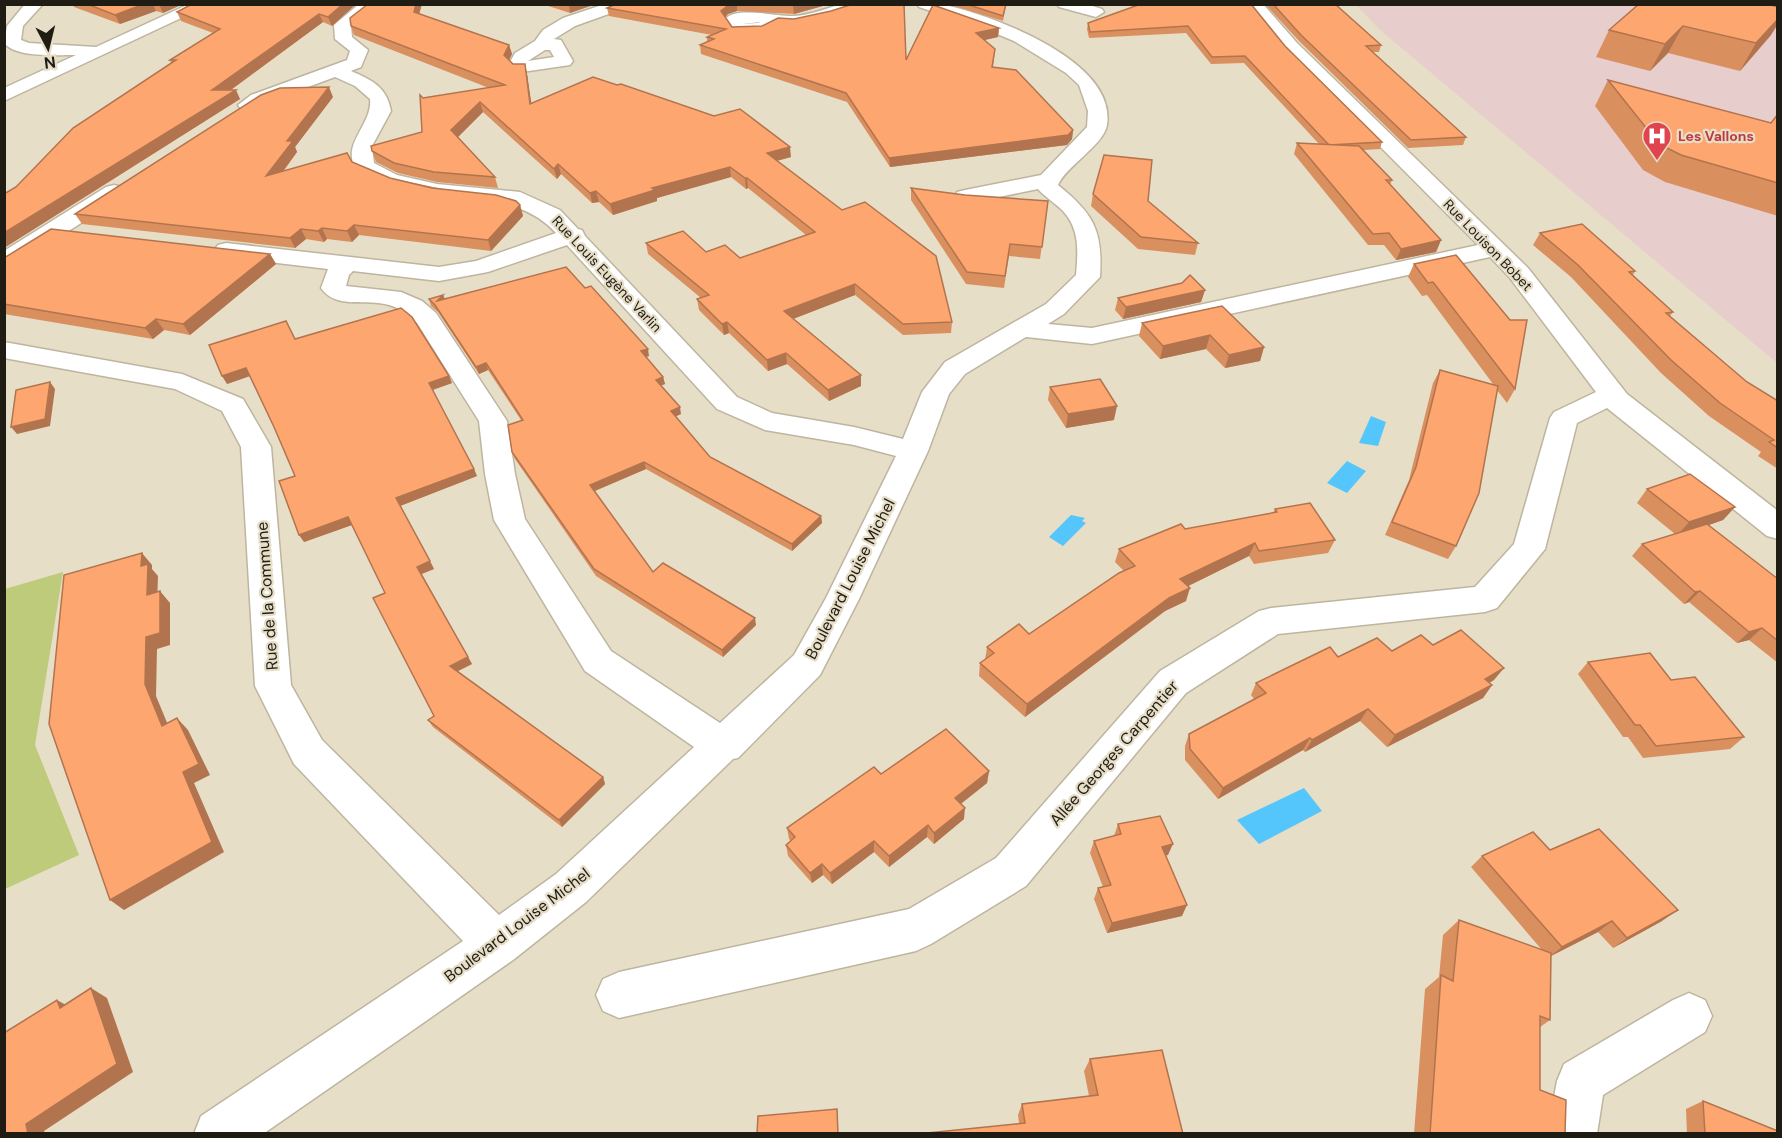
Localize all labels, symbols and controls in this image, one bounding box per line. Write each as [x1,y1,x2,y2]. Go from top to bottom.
north arrow [18,18,78,78]
text: N [43,51,57,74]
hospital icon: Les Vallons [1641,120,1673,162]
place label: Les Vallons [1678,127,1754,145]
street label: Rue Louison Bobet [1440,195,1536,295]
street label: Rue Louis Eugène Varlin [548,212,666,336]
street label: Boulevard Louise Michel [800,495,900,663]
street label: Rue de la Commune [251,521,283,671]
street label: Allée Georges Carpentier [1045,676,1183,830]
street label: Boulevard Louise Michel [440,863,594,987]

